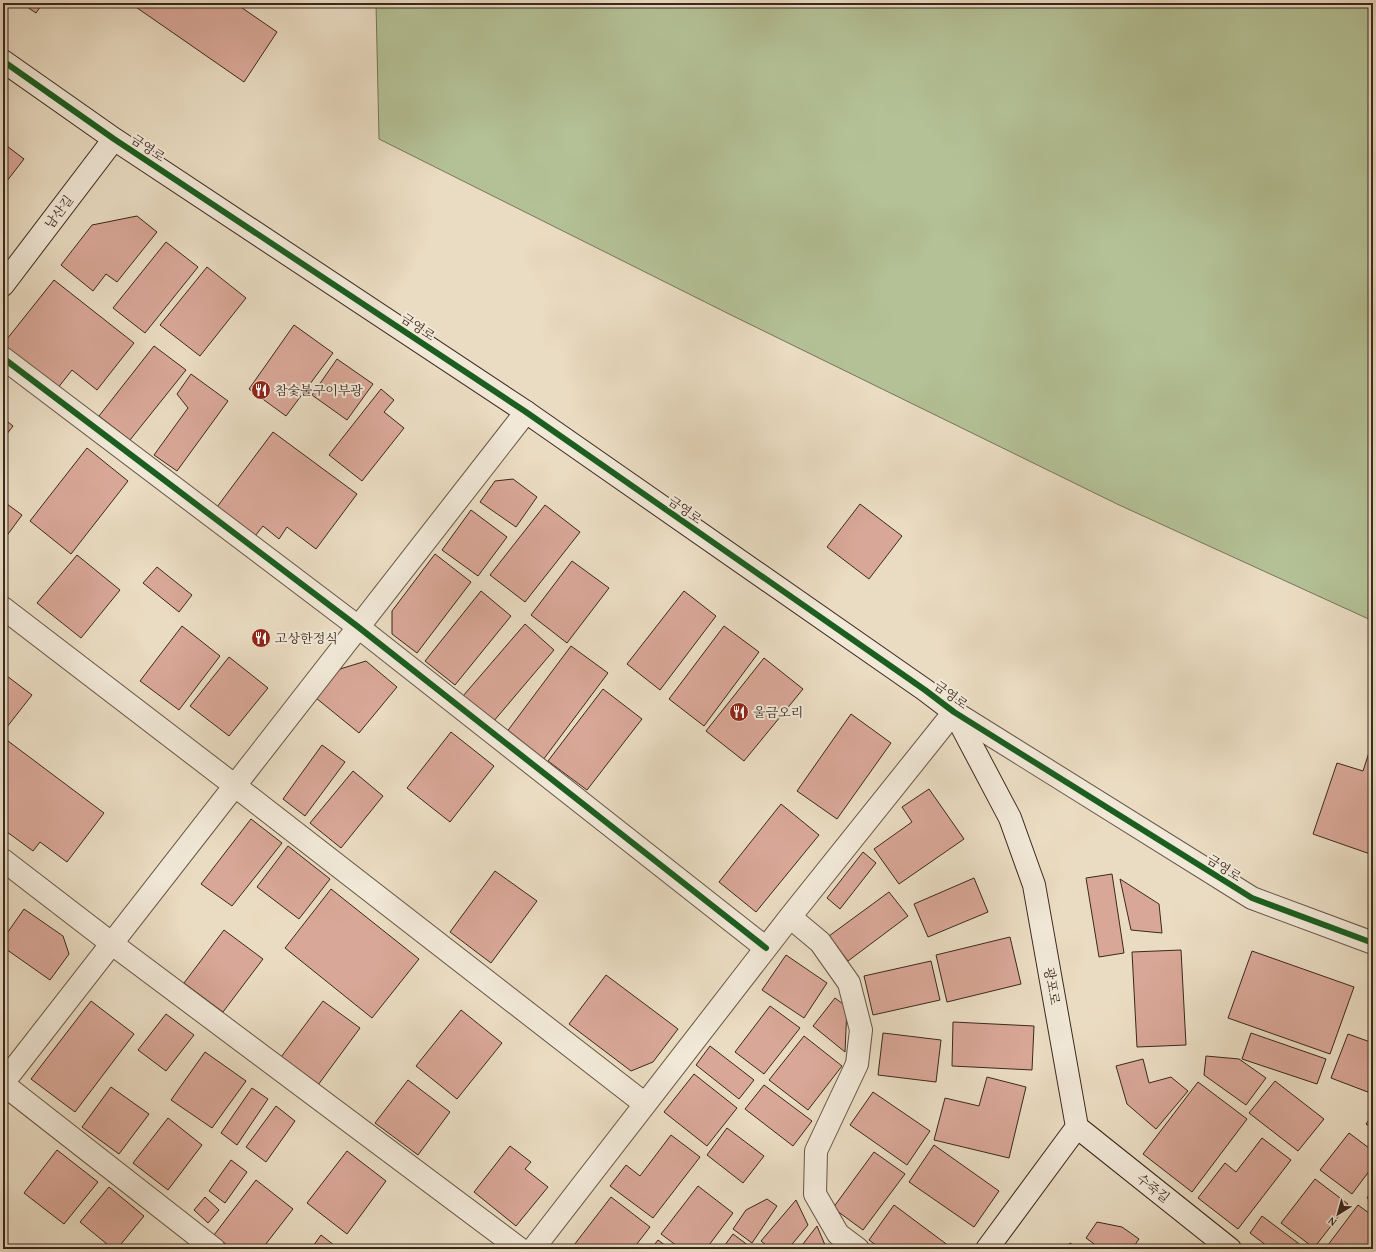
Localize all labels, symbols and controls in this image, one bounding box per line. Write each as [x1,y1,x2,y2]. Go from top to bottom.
street label: 금영로 [127,130,169,167]
street label: 남산길 [40,191,78,233]
street label: 금영로 [397,309,439,346]
restaurant icon: 참숯불구이부광 [250,379,272,401]
place label: 참숯불구이부광 [275,381,363,400]
street label: 금영로 [664,491,706,529]
restaurant icon: 고상한정식 [250,627,272,649]
place label: 고상한정식 [275,629,338,648]
street label: 금영로 [930,676,972,714]
restaurant icon: 울금오리 [728,701,750,723]
place label: 울금오리 [753,703,803,722]
street label: 금영로 [1203,850,1245,886]
street label: 광포로 [1039,966,1065,1007]
street label: 수죽길 [1132,1169,1174,1207]
north arrow [1318,1194,1358,1234]
text: N [1324,1213,1340,1231]

